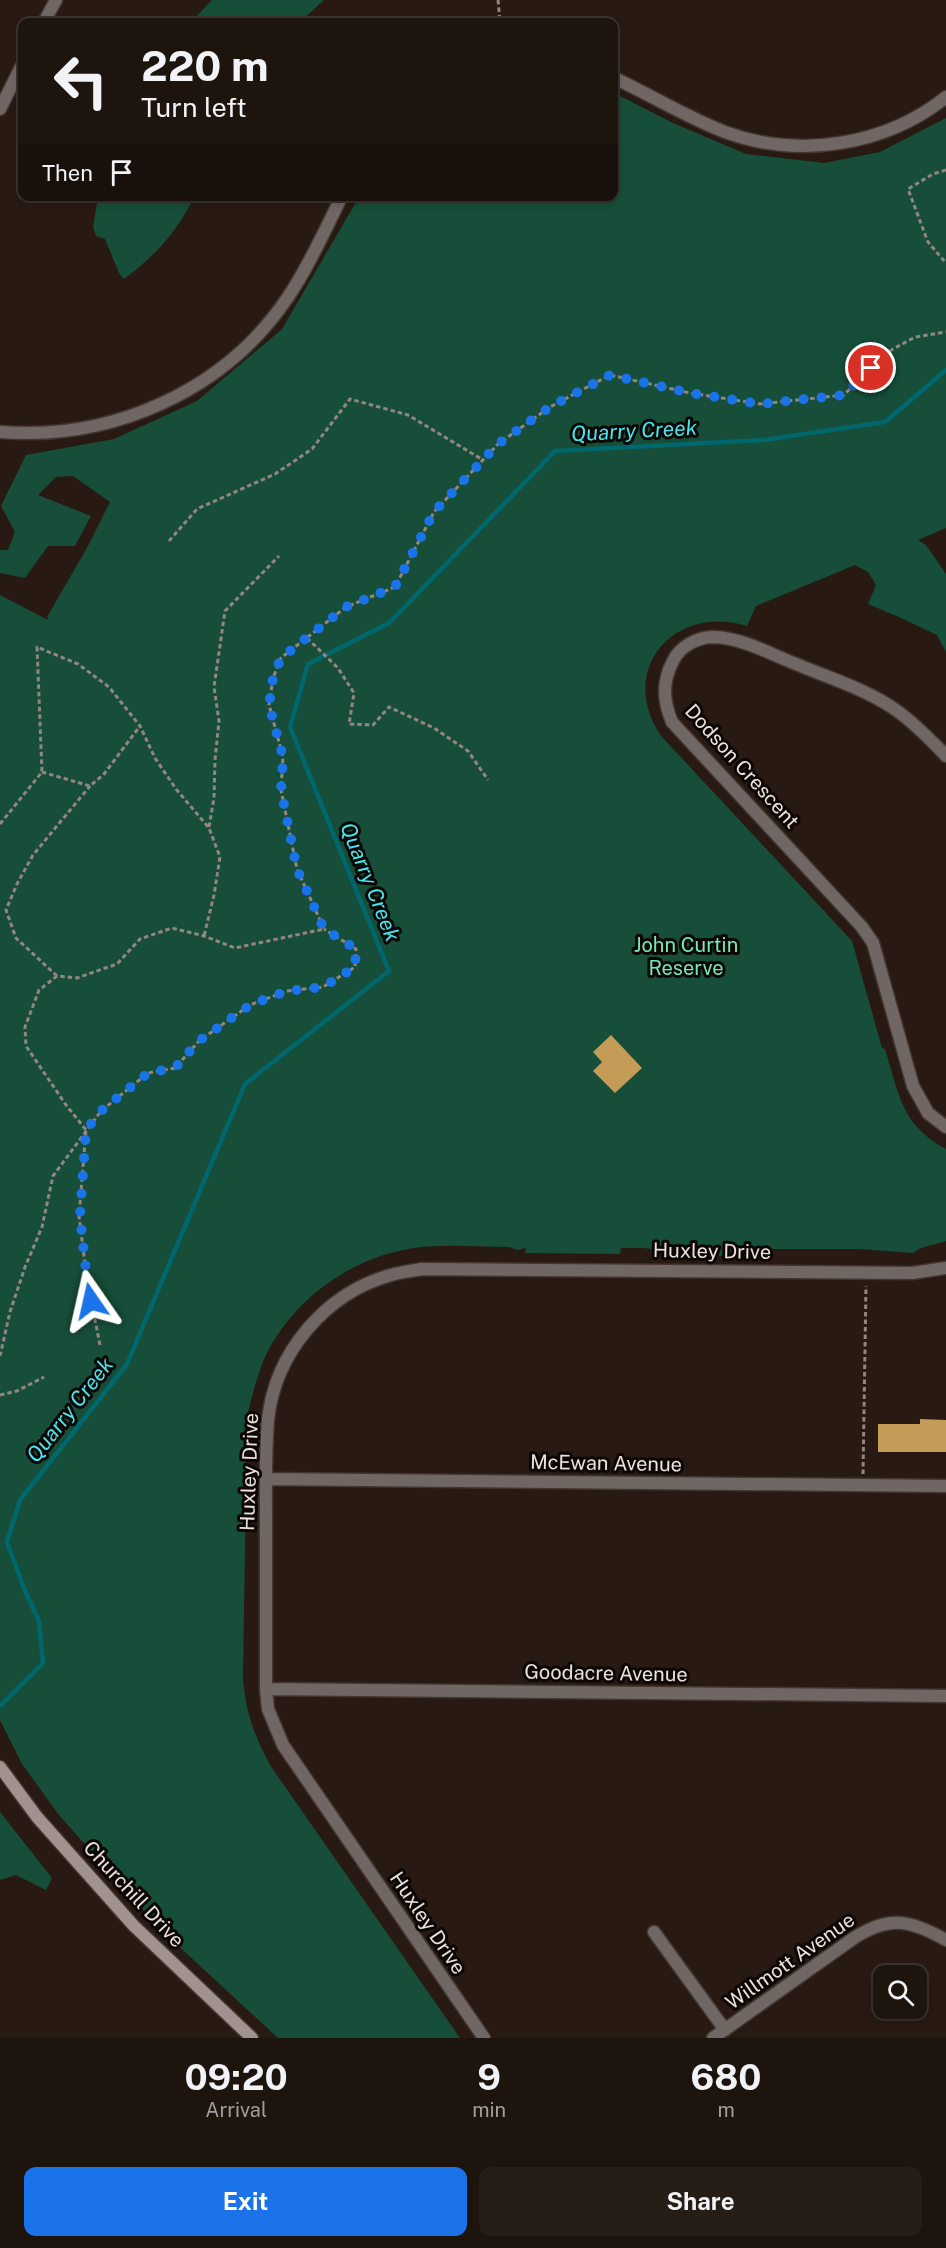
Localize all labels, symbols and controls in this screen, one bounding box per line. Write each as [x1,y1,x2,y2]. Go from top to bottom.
text: 220 m [141,41,269,90]
icon: left [42,42,120,120]
text: Turn left [141,91,247,123]
icon: arrive [105,156,138,189]
text: Then [42,160,93,186]
pin [845,342,896,393]
icon: arrive [854,351,887,384]
water label: Quarry Creek [570,415,698,446]
street label: Dodson Crescent [680,699,804,833]
water label: Quarry Creek [335,819,406,945]
park label: John Curtin Reserve [634,933,738,980]
street label: Huxley Drive [653,1238,771,1264]
position arrow [59,1269,123,1333]
water label: Quarry Creek [21,1352,119,1467]
street label: Huxley Drive [235,1412,263,1532]
street label: McEwan Avenue [530,1450,682,1476]
street label: Goodacre Avenue [524,1660,688,1686]
street label: Churchill Drive [79,1836,189,1952]
street label: Huxley Drive [385,1867,471,1979]
street label: Willmott Avenue [721,1908,859,2014]
map controls [873,1965,927,2019]
button: search [873,1965,927,2019]
text: 09:20 [184,2056,288,2098]
text: 9 [477,2056,501,2098]
text: 680 [691,2056,762,2098]
text: Arrival [205,2098,267,2122]
text: min [472,2098,506,2122]
text: m [717,2098,735,2122]
button: Exit [24,2167,467,2236]
button: Share [479,2167,922,2236]

